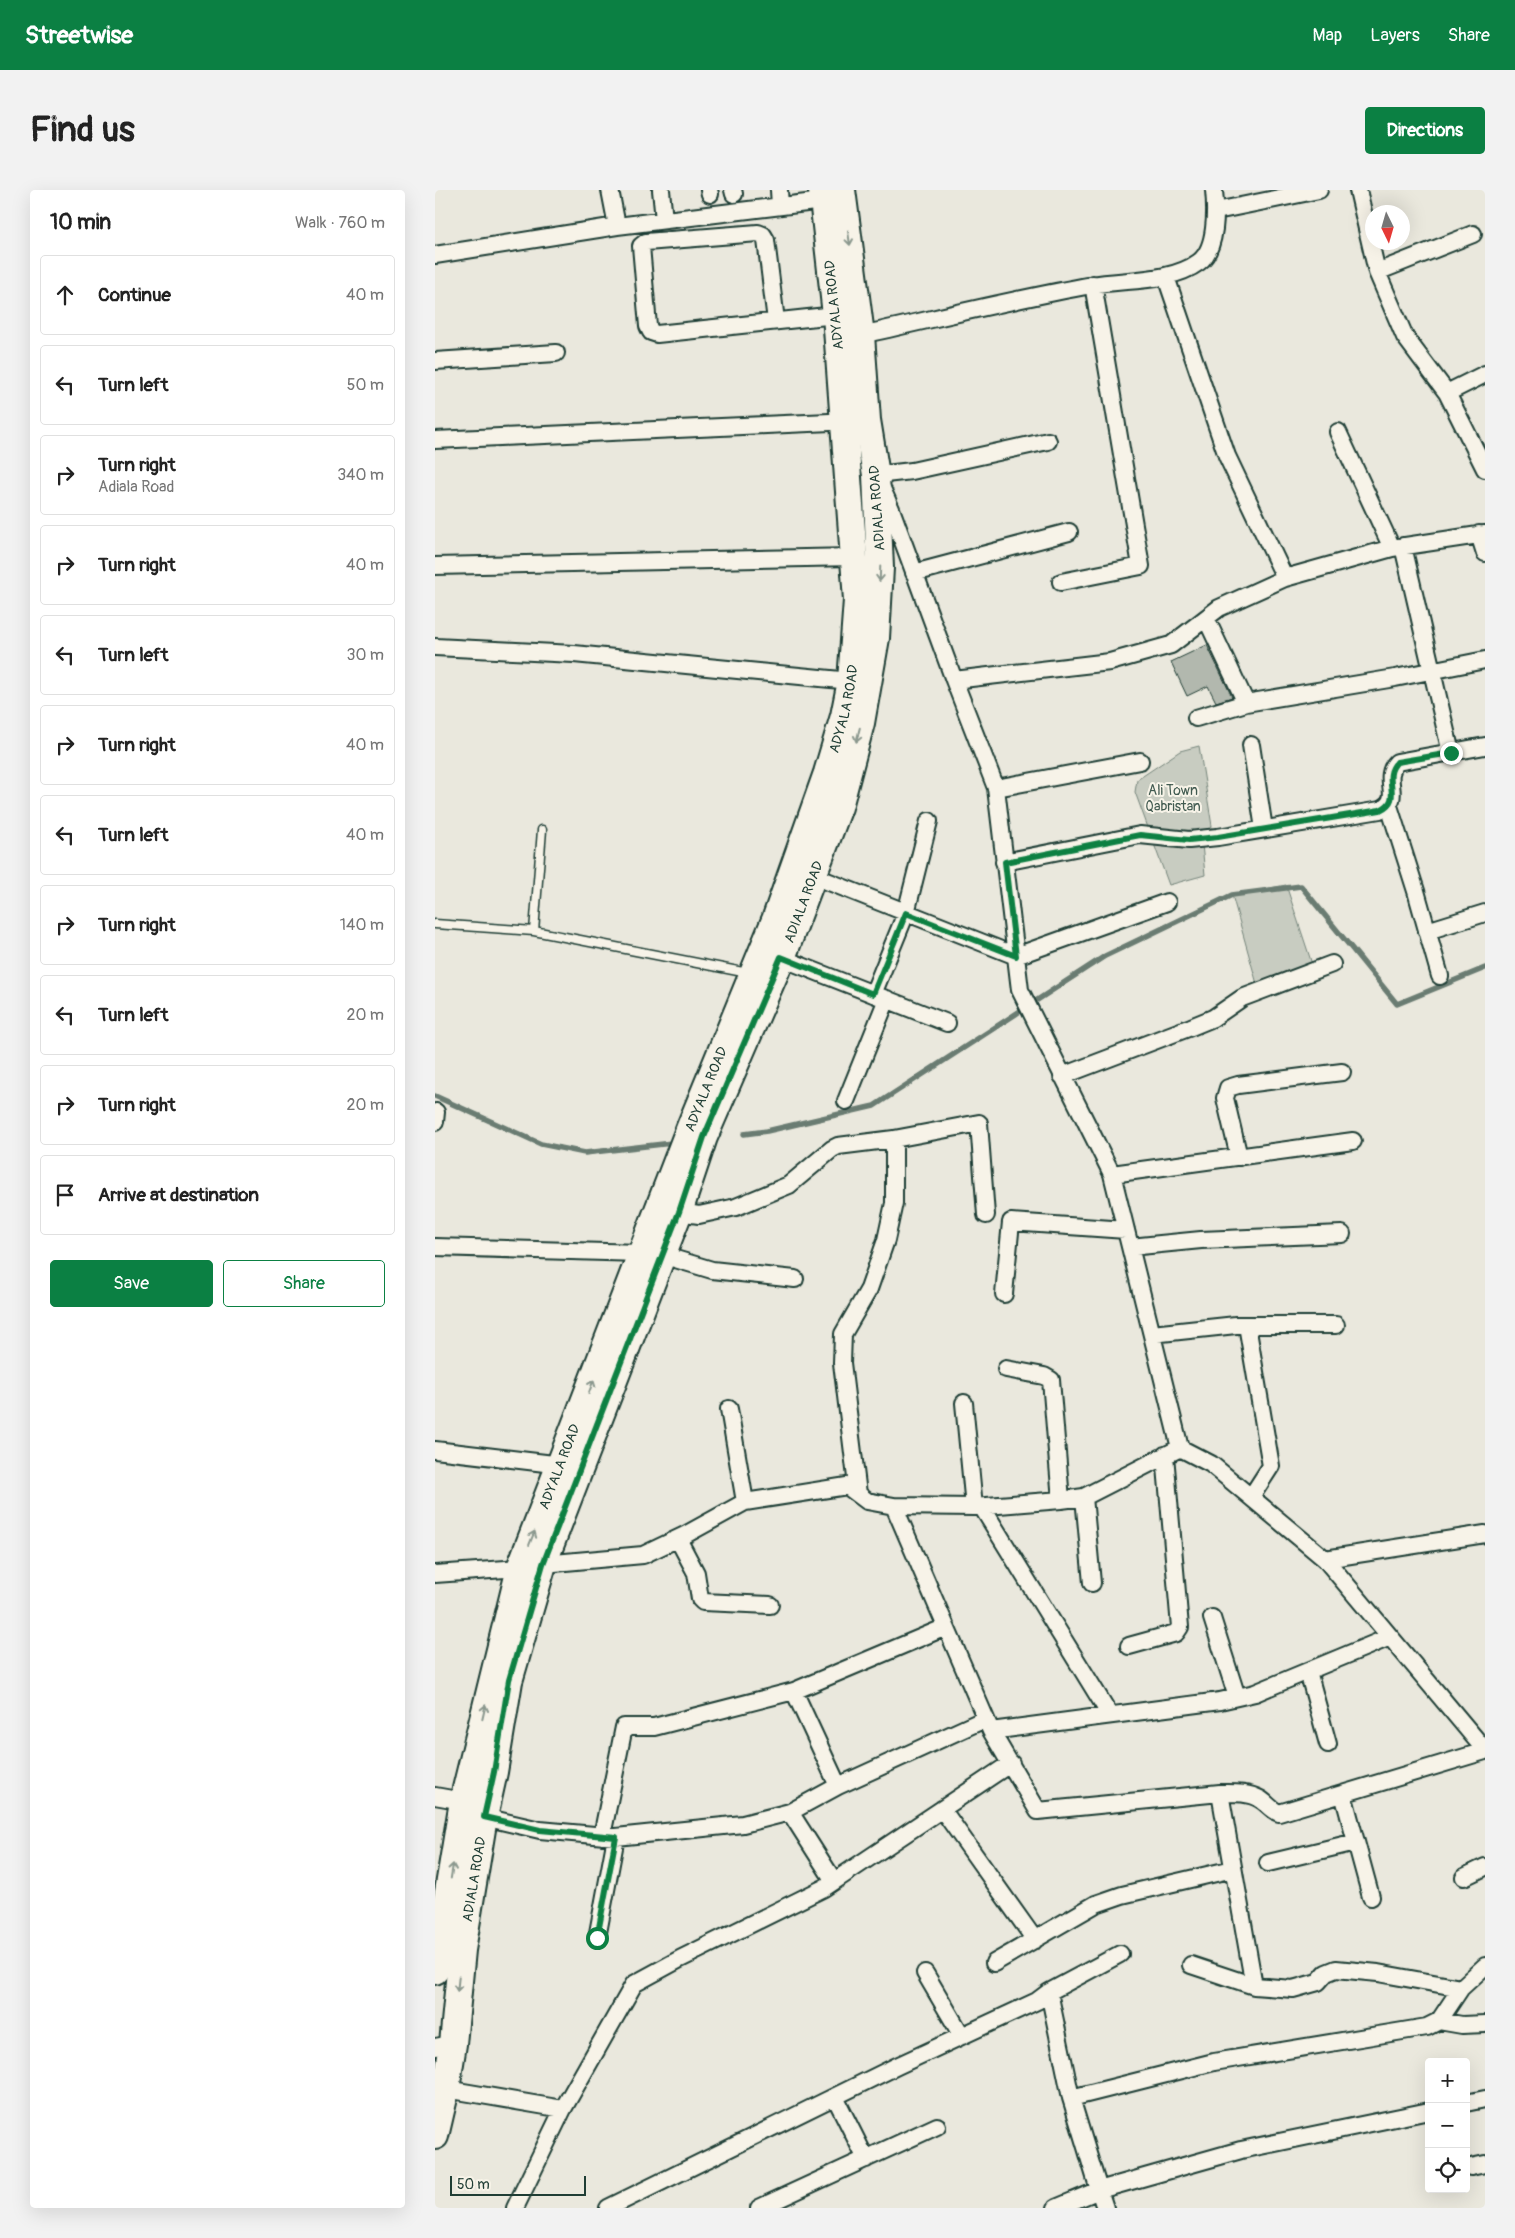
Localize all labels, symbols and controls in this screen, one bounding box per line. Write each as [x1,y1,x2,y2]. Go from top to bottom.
text: Streetwise [25,21,133,50]
text: Map [1313,24,1342,47]
text: Layers [1370,24,1420,47]
text: Share [1448,24,1490,47]
button: Directions [1365,107,1485,154]
text: Find us [30,108,135,152]
north arrow [1365,205,1410,250]
text: 10 min [50,209,111,236]
text: Walk · 760 m [295,213,385,233]
one-way arrow [844,230,854,246]
street label: ADYALA ROAD [821,259,847,351]
icon: ahead [51,281,79,309]
text: Continue [98,283,171,307]
text: 40 m [346,285,384,305]
icon: left [51,371,79,399]
text: Turn left [98,373,168,397]
text: 50 m [347,375,384,395]
text: Turn right [98,453,176,477]
icon: right [51,461,79,489]
street label: ADIALA ROAD [866,464,888,551]
text: 340 m [337,465,384,485]
text: Adiala Road [98,477,174,497]
icon: right [51,551,79,579]
text: Turn right [98,553,176,577]
text: 40 m [346,555,384,575]
one-way arrow [875,566,885,582]
icon: left [51,641,79,669]
text: Turn left [98,643,168,667]
text: 30 m [346,645,384,665]
street label: ADYALA ROAD [825,664,861,755]
one-way arrow [853,726,862,742]
icon: right [51,731,79,759]
text: Turn right [98,733,176,757]
text: 40 m [346,735,384,755]
route end [1440,742,1463,765]
park label: Ali Town Qabristan [1145,782,1201,815]
icon: left [51,821,79,849]
text: Turn left [98,823,168,847]
text: 40 m [346,825,384,845]
street label: ADIALA ROAD [780,858,826,945]
icon: right [51,911,79,939]
text: Turn right [98,913,176,937]
text: 140 m [340,915,384,935]
icon: left [51,1001,79,1029]
text: Turn left [98,1003,168,1027]
text: 20 m [346,1005,384,1025]
street label: ADYALA ROAD [681,1044,731,1134]
icon: right [51,1091,79,1119]
text: Turn right [98,1093,176,1117]
text: 20 m [346,1095,384,1115]
icon: arrive [51,1181,79,1209]
text: Arrive at destination [98,1183,259,1207]
button: Save [50,1260,213,1307]
button: Share [223,1260,385,1307]
one-way arrow [586,1380,596,1395]
street label: ADYALA ROAD [535,1421,583,1512]
one-way arrow [528,1531,537,1547]
one-way arrow [480,1704,489,1720]
street label: ADIALA ROAD [458,1835,489,1923]
one-way arrow [447,1863,457,1879]
route start [586,1927,609,1950]
one-way arrow [454,1976,463,1992]
map controls [1425,2058,1470,2193]
button: + [1425,2058,1470,2103]
button: − [1425,2103,1470,2148]
button: locate [1425,2148,1470,2193]
scale bar [450,2173,586,2196]
text: 50 m [457,2176,490,2193]

